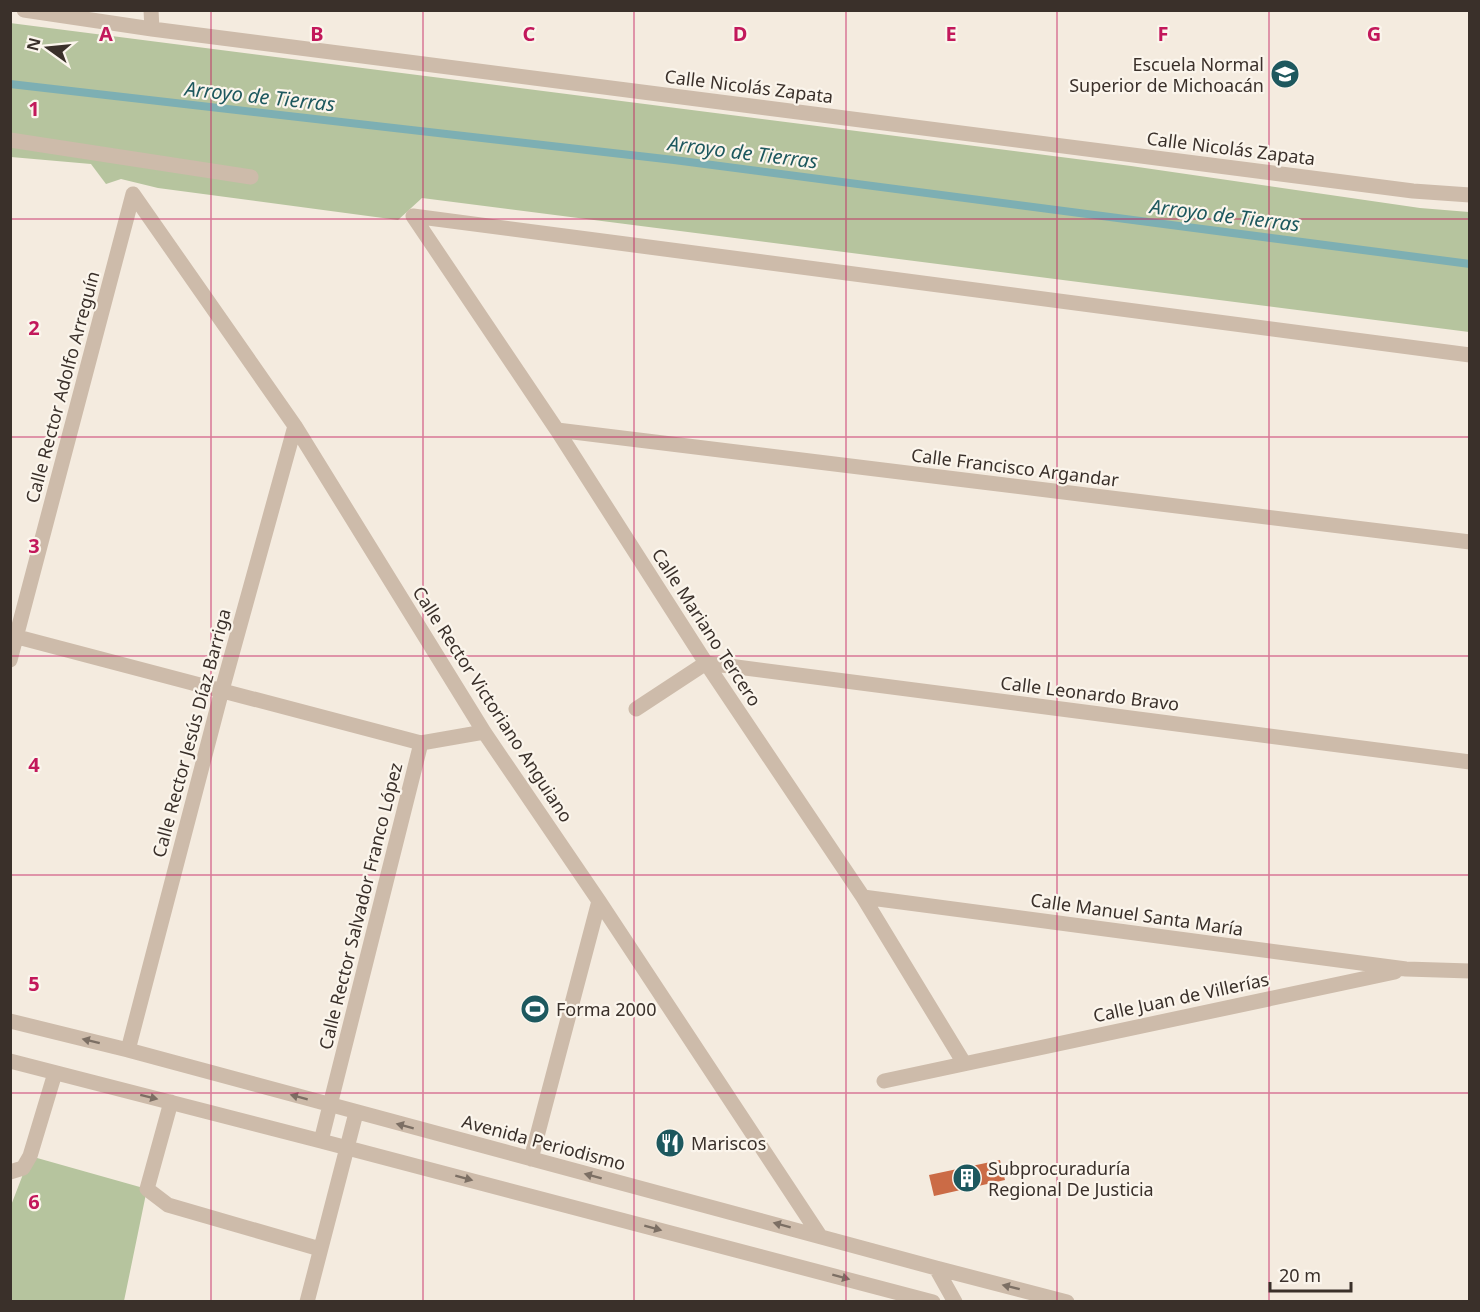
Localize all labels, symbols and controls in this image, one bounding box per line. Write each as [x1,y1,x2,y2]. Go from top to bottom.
north arrow [18,18,78,78]
text: A [99,20,113,47]
text: B [310,20,324,47]
text: C [523,20,536,47]
text: D [733,20,747,47]
text: E [945,20,957,47]
text: F [1158,20,1168,47]
text: G [1367,20,1381,47]
text: N [21,35,46,53]
place label: Escuela Normal Superior de Michoacán [1069,52,1264,97]
school or university icon: Escuela Normal Superior de Michoacán [1269,58,1301,90]
street label: Calle Nicolás Zapata [663,64,835,108]
water label: Arroyo de Tierras [182,74,337,117]
text: 1 [28,95,40,122]
street label: Calle Nicolás Zapata [1145,126,1317,170]
water label: Arroyo de Tierras [664,129,820,175]
water label: Arroyo de Tierras [1146,192,1302,238]
street label: Calle Rector Adolfo Arreguín [19,268,105,506]
text: 2 [28,314,40,341]
street label: Calle Francisco Argandar [910,442,1121,492]
text: 3 [28,532,40,559]
street label: Calle Mariano Tercero [647,543,767,711]
street label: Calle Rector Victoriano Anguiano [407,581,579,827]
street label: Calle Rector Jesús Díaz Barriga [146,606,236,860]
street label: Calle Leonardo Bravo [999,670,1181,716]
text: 4 [28,751,40,778]
street label: Calle Rector Salvador Franco López [313,760,407,1052]
street label: Calle Manuel Santa María [1029,887,1245,941]
street label: Calle Juan de Villerías [1091,967,1271,1027]
text: 5 [28,970,40,997]
sports icon: Forma 2000 [519,993,551,1025]
place label: Forma 2000 [556,997,656,1021]
one-way arrow [82,1035,100,1045]
one-way arrow [139,1092,158,1102]
one-way arrow [290,1092,308,1101]
street label: Avenida Periodismo [460,1109,628,1175]
one-way arrow [396,1120,414,1130]
restaurant icon: Mariscos [654,1127,686,1159]
place label: Mariscos [691,1131,766,1155]
place label: Subprocuraduría Regional De Justicia [988,1156,1154,1201]
building icon: Subprocuraduría Regional De Justicia [951,1162,983,1194]
one-way arrow [584,1170,602,1180]
one-way arrow [455,1174,473,1184]
text: 6 [28,1188,40,1215]
one-way arrow [773,1220,791,1230]
one-way arrow [644,1224,662,1233]
scale bar [1270,1255,1351,1293]
text: 20 m [1279,1263,1321,1287]
one-way arrow [832,1273,851,1283]
one-way arrow [1001,1282,1019,1291]

